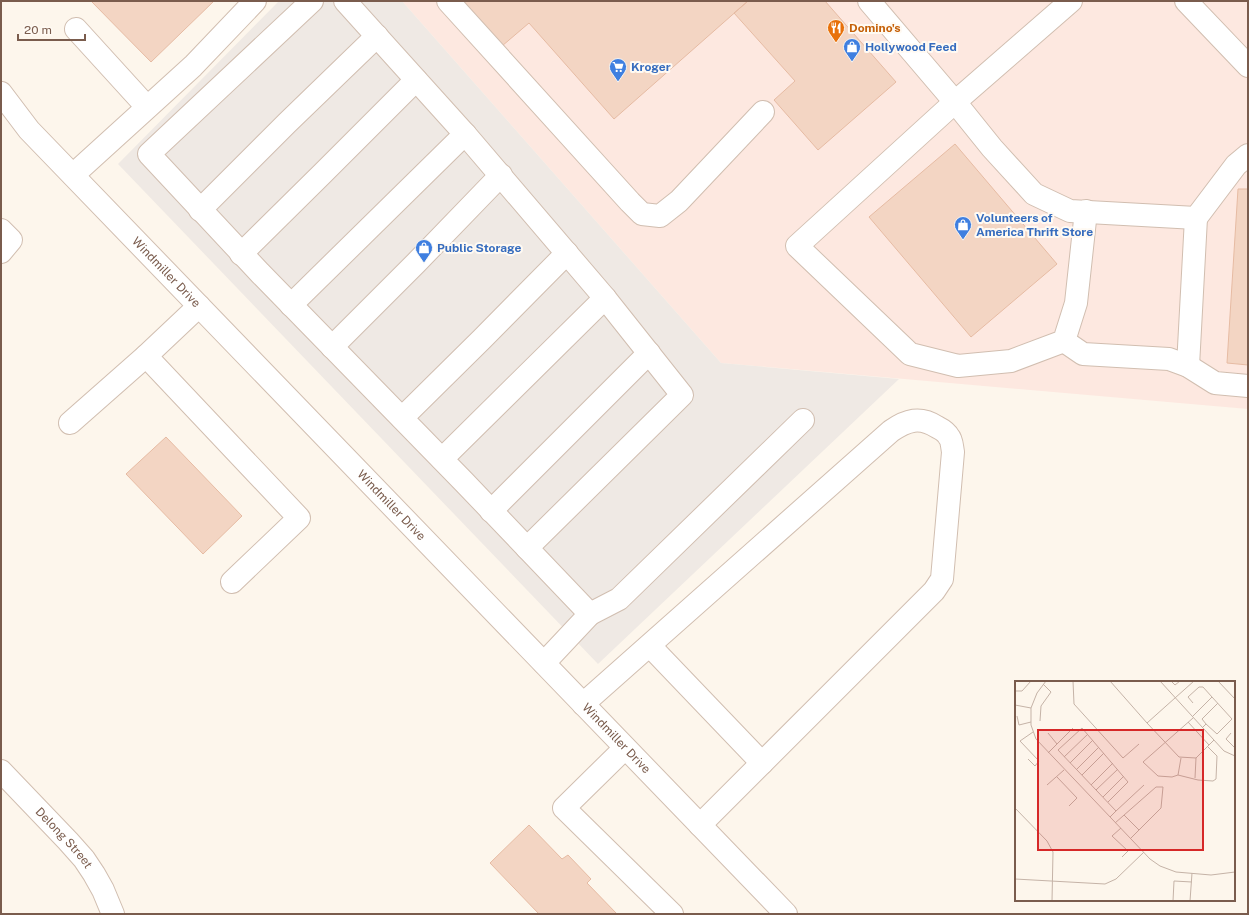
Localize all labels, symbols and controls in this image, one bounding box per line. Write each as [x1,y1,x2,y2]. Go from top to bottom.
scale bar [18,16,85,42]
restaurant icon: Domino's [826,18,846,43]
place label: Domino's [849,21,901,35]
text: 20 m [24,23,52,37]
shop icon: Hollywood Feed [842,37,862,62]
place label: Hollywood Feed [865,40,957,54]
supermarket icon: Kroger [608,57,628,82]
place label: Kroger [631,60,671,74]
place label: Volunteers of America Thrift Store [976,211,1093,239]
shop icon: Volunteers of America Thrift Store [953,215,973,240]
street label: Windmiller Drive [129,234,203,310]
shop icon: Public Storage [414,238,434,263]
place label: Public Storage [437,241,521,255]
street label: Windmiller Drive [354,467,428,543]
inset map [1015,681,1235,901]
street label: Windmiller Drive [579,700,654,776]
street label: Delong Street [33,805,95,871]

